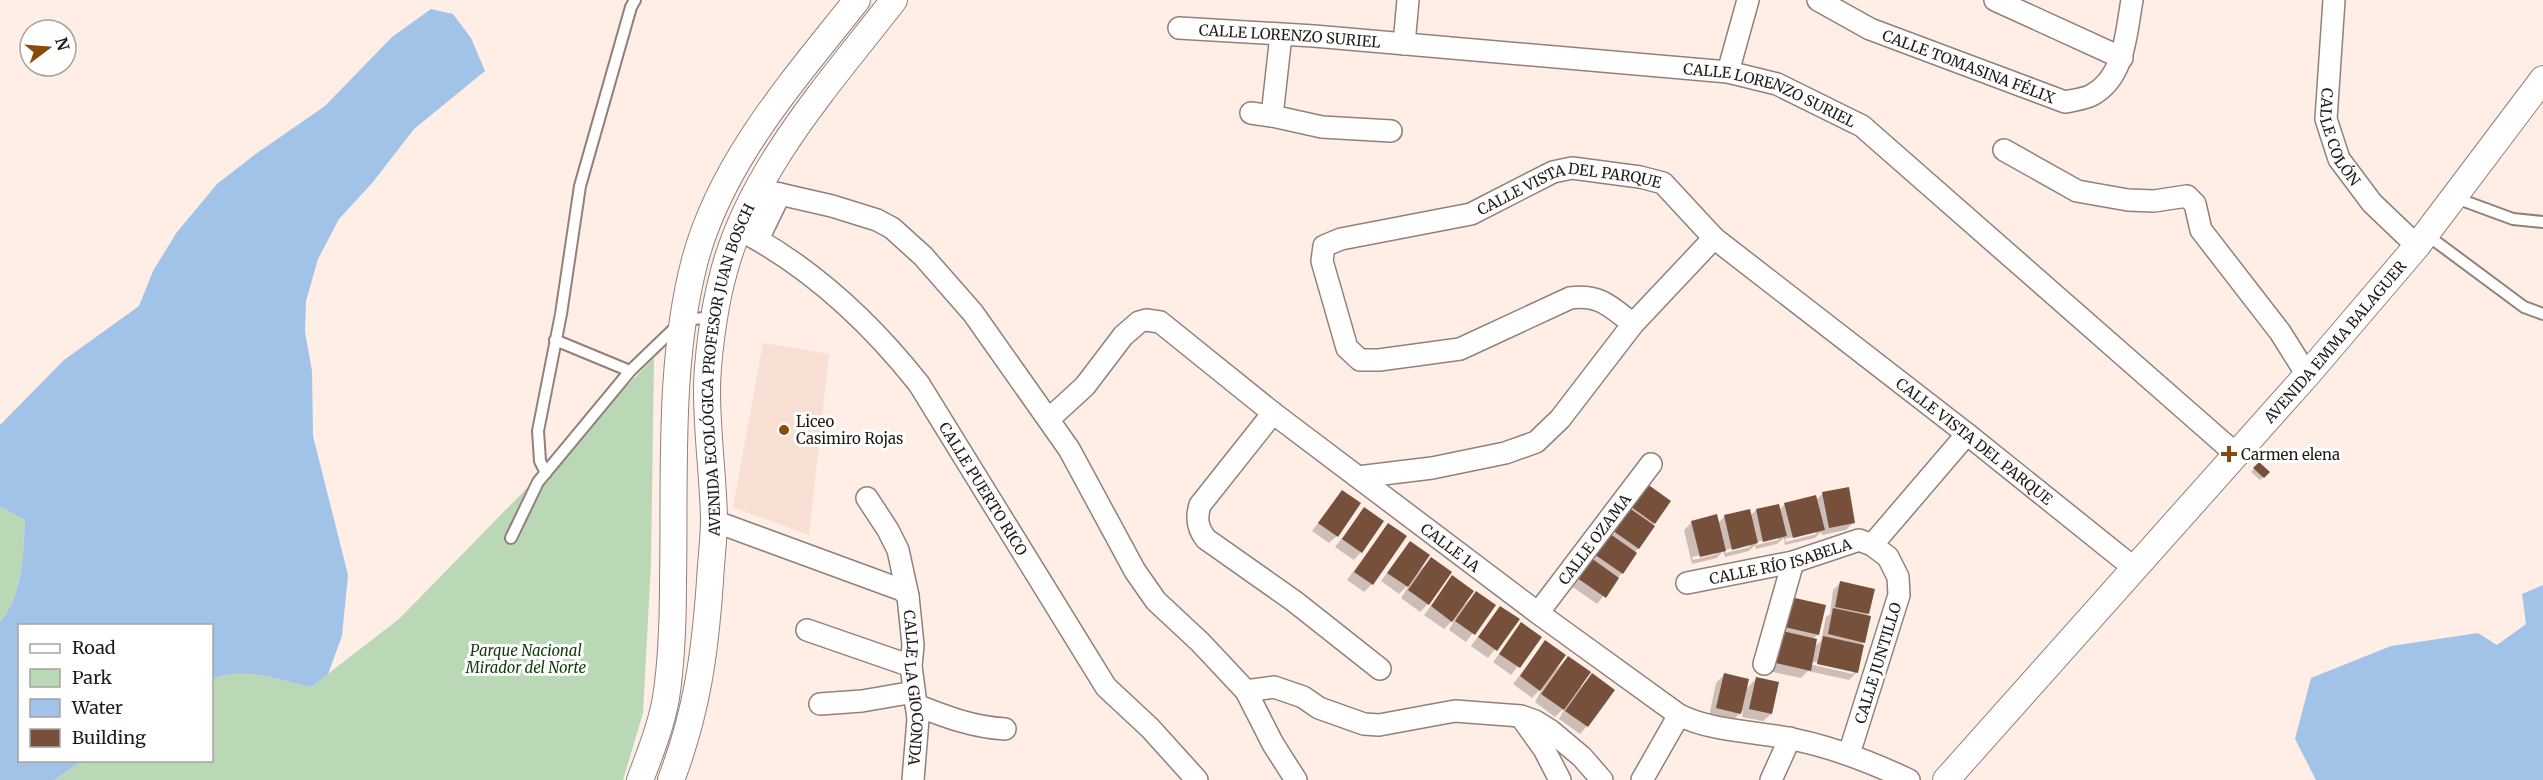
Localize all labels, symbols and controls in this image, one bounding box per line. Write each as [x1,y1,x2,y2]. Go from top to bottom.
north arrow [18,18,78,78]
street label: CALLE LORENZO SURIEL [1198,20,1382,51]
street label: CALLE TOMASINA FÉLIX [1880,25,2058,107]
text: N [51,35,74,53]
street label: CALLE LORENZO SURIEL [1682,59,1860,131]
street label: CALLE COLÓN [2317,87,2365,189]
street label: CALLE VISTA DEL PARQUE [1474,158,1664,219]
street label: AVENIDA ECOLÓGICA PROFESOR JUAN BOSCH [697,200,758,537]
street label: AVENIDA EMMA BALAGUER [2259,256,2410,427]
street label: CALLE VISTA DEL PARQUE [1892,373,2057,509]
place label: Liceo Casimiro Rojas [796,412,903,448]
street label: CALLE PUERTO RICO [935,418,1032,559]
marker: Liceo Casimiro Rojas [777,423,791,437]
place label: Carmen elena [2241,445,2340,464]
marker: Carmen elena [2222,447,2236,461]
street label: CALLE OZAMA [1554,489,1635,588]
street label: CALLE 1A [1417,519,1484,576]
street label: CALLE RÍO ISABELA [1708,534,1854,588]
street label: CALLE JUNTILLO [1851,600,1906,726]
street label: CALLE LA GIOCONDA [900,609,928,767]
legend [18,624,213,762]
text: Road [72,636,116,659]
park label: Parque Nacional Mirador del Norte [465,641,586,677]
text: Park [72,666,113,689]
text: Water [71,696,123,719]
text: Building [72,726,146,749]

